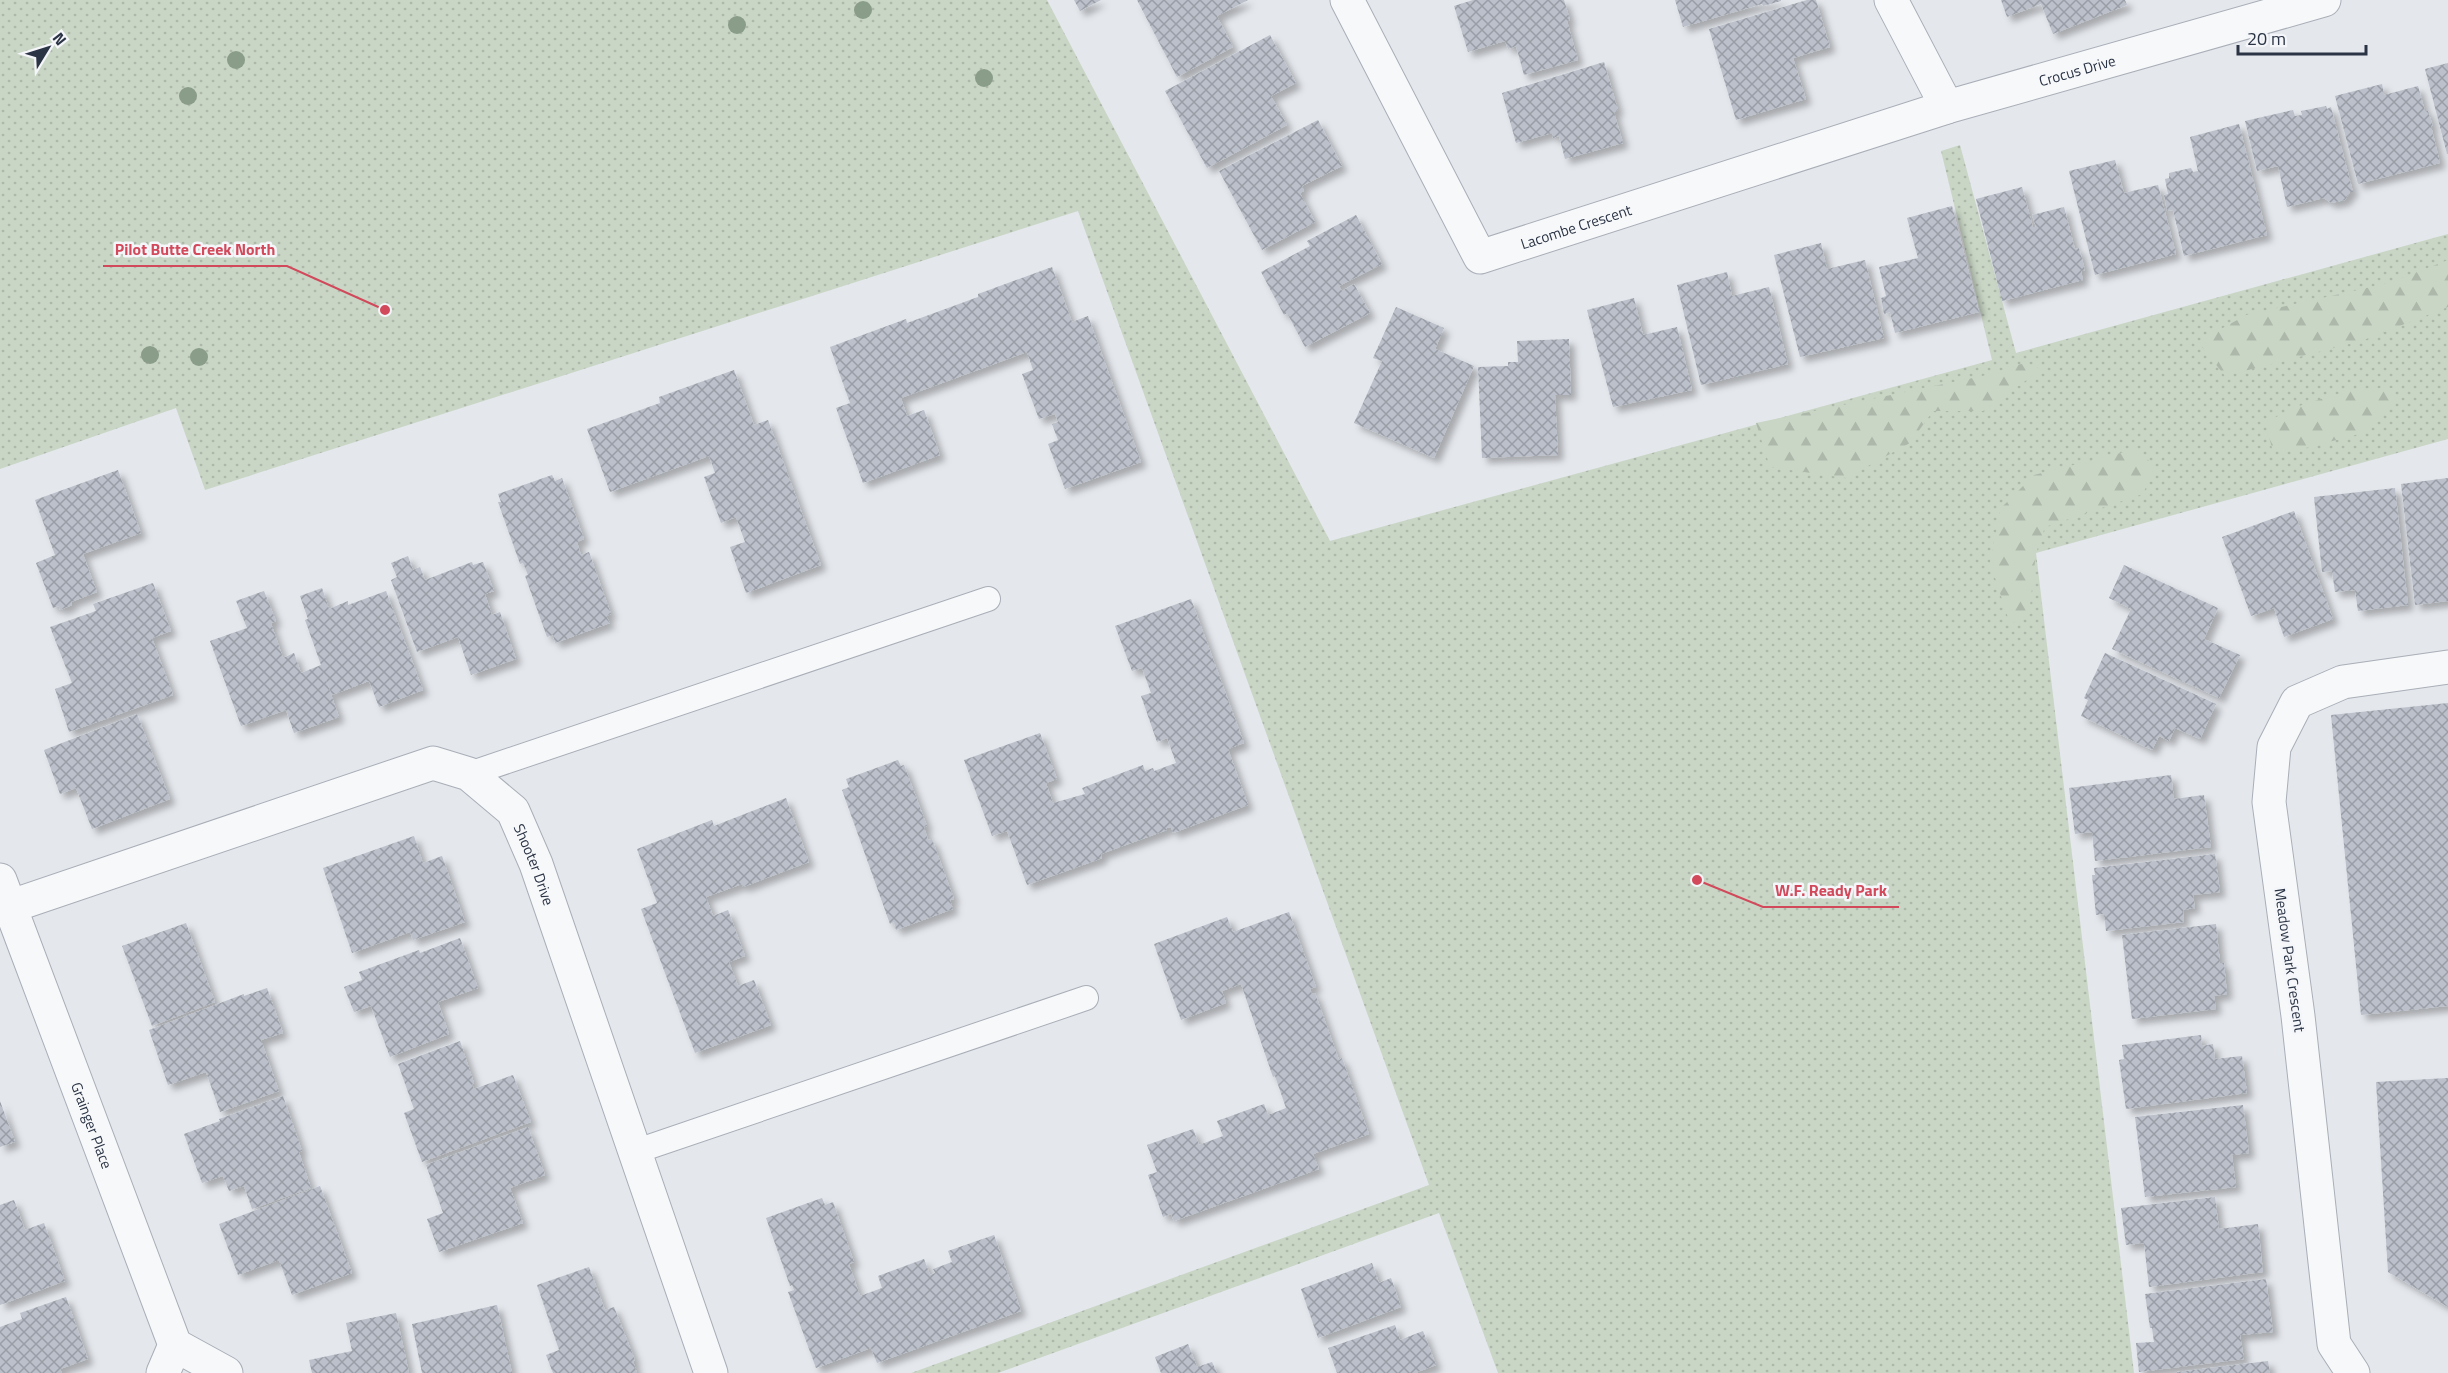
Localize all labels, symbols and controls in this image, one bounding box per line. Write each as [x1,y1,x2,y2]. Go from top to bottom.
north arrow [18,18,78,78]
scale bar [2238,18,2366,56]
text: 20 m [2247,25,2286,52]
text: N [47,27,73,51]
street label: Crocus Drive [2036,48,2118,92]
street label: Lacombe Crescent [1517,197,1635,255]
callout: Pilot Butte Creek North [103,232,287,266]
text: Pilot Butte Creek North [115,237,275,261]
street label: Shooter Drive [508,820,561,908]
callout: W.F. Ready Park [1763,873,1899,907]
text: W.F. Ready Park [1775,878,1888,902]
street label: Meadow Park Crescent [2269,887,2312,1034]
street label: Grainger Place [65,1079,119,1172]

